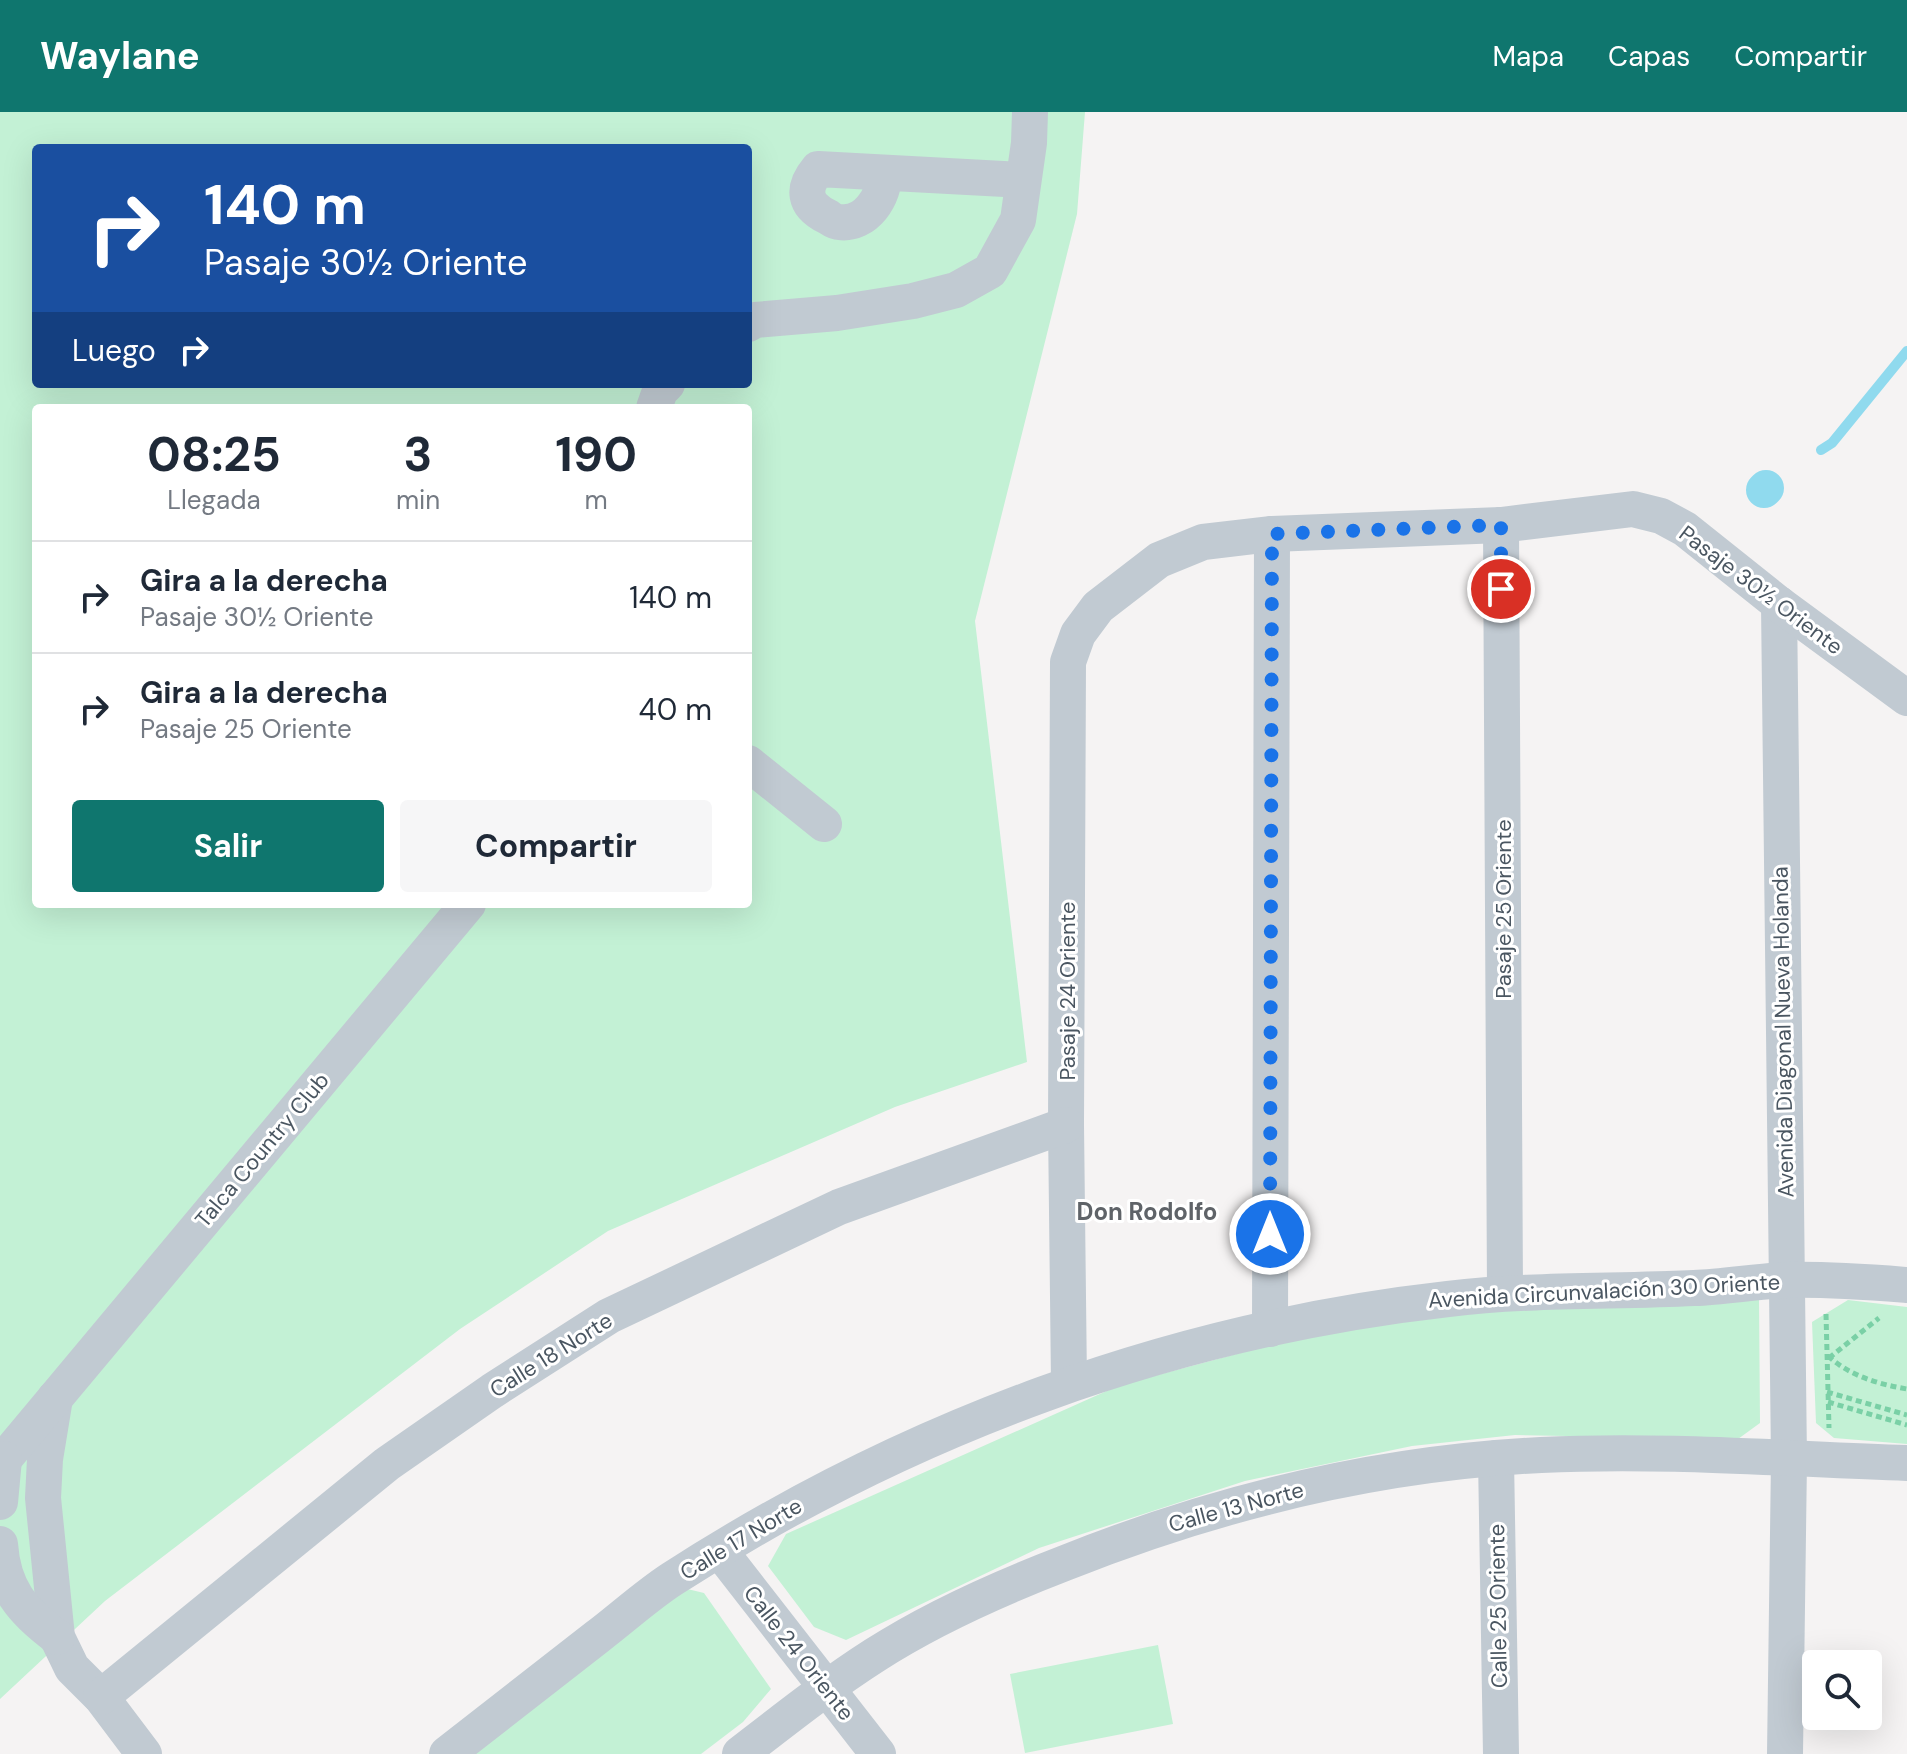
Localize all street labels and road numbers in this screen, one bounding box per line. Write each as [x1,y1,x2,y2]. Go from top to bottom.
street label: Pasaje 30½ Oriente [1673,519,1849,661]
street label: Pasaje 25 Oriente [1489,819,1518,999]
street label: Avenida Diagonal Nueva Holanda [1766,866,1800,1198]
street label: Pasaje 24 Oriente [1053,902,1082,1080]
street label: Talca Country Club [189,1066,335,1234]
street label: Avenida Circunvalación 30 Oriente [1427,1267,1781,1315]
street label: Calle 18 Norte [484,1306,618,1404]
street label: Calle 13 Norte [1165,1475,1307,1539]
street label: Calle 17 Norte [675,1491,807,1587]
street label: Calle 25 Oriente [1482,1524,1514,1688]
street label: Calle 24 Oriente [737,1580,861,1726]

